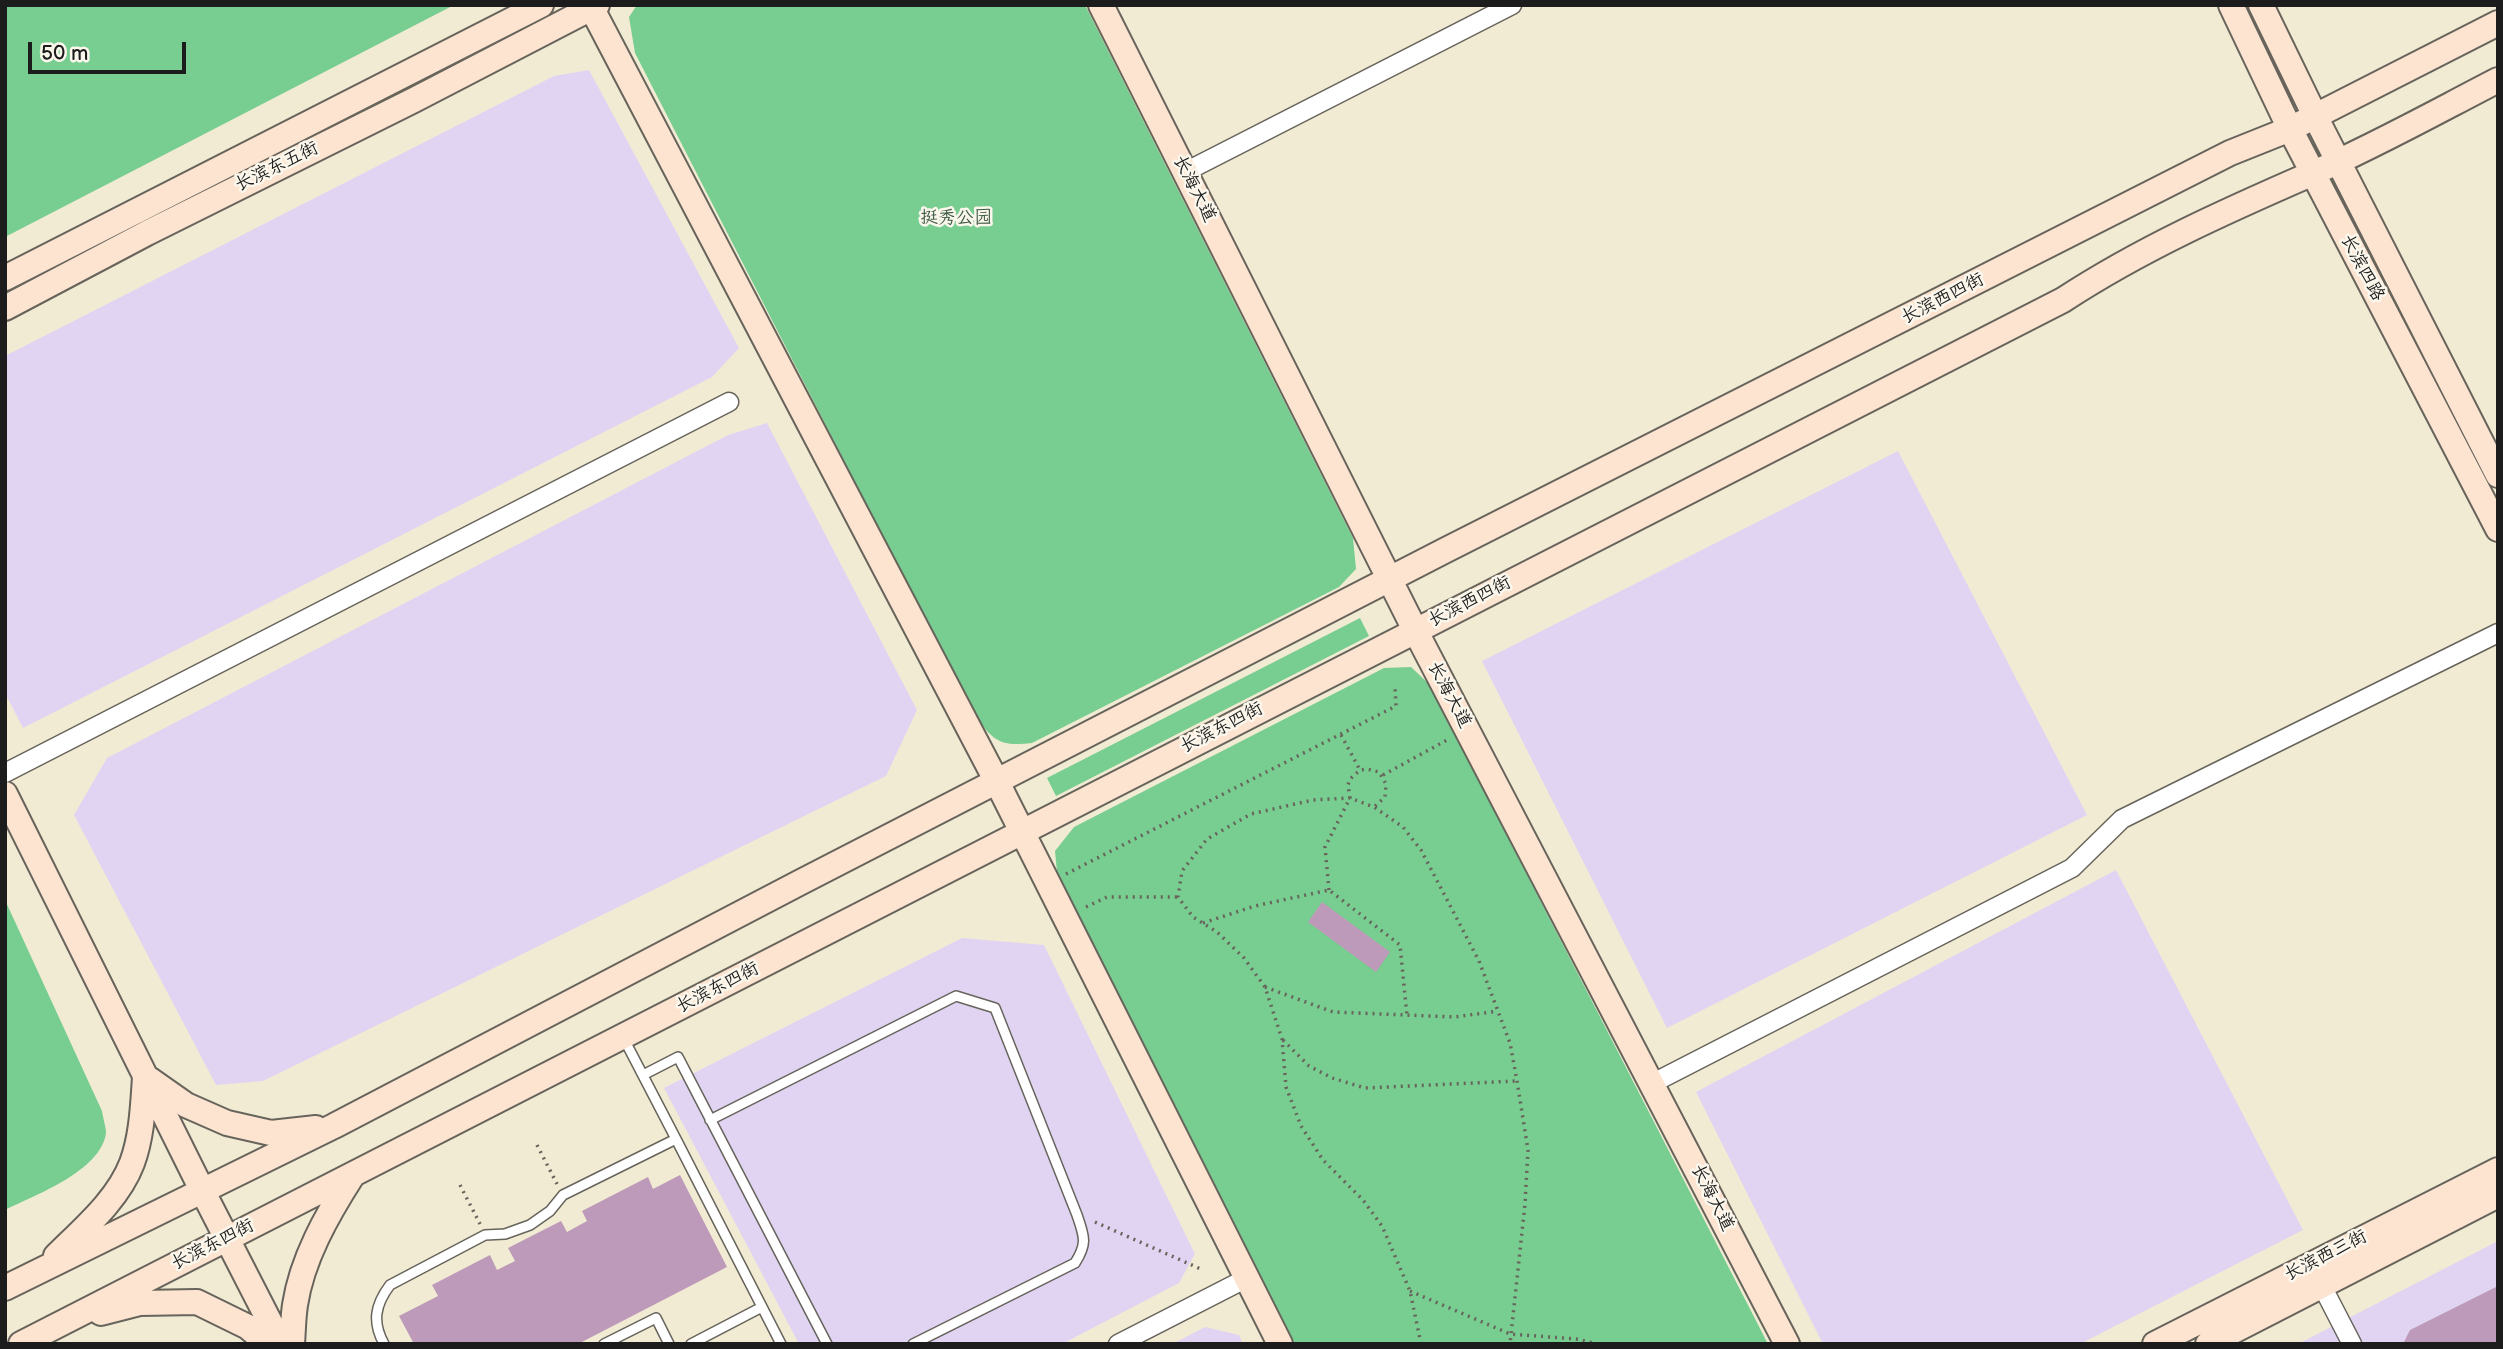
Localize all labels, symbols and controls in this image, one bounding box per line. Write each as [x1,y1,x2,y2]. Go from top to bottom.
scale bar [32,28,189,72]
text: 50 m [41,41,88,66]
street label: 长滨东五街 [232,138,322,196]
street label: 长海大道 [1168,152,1220,226]
park label: 挺秀公园 [920,207,992,229]
street label: 长滨四路 [2336,231,2388,305]
street label: 长滨西四街 [1898,269,1988,329]
street label: 长滨西四街 [1425,572,1515,632]
street label: 长海大道 [1423,658,1475,732]
street label: 长滨东四街 [1177,698,1267,758]
street label: 长滨东四街 [673,958,763,1018]
street label: 长海大道 [1686,1161,1738,1235]
street label: 长滨东四街 [168,1215,258,1275]
street label: 长滨西三街 [2281,1226,2371,1286]

